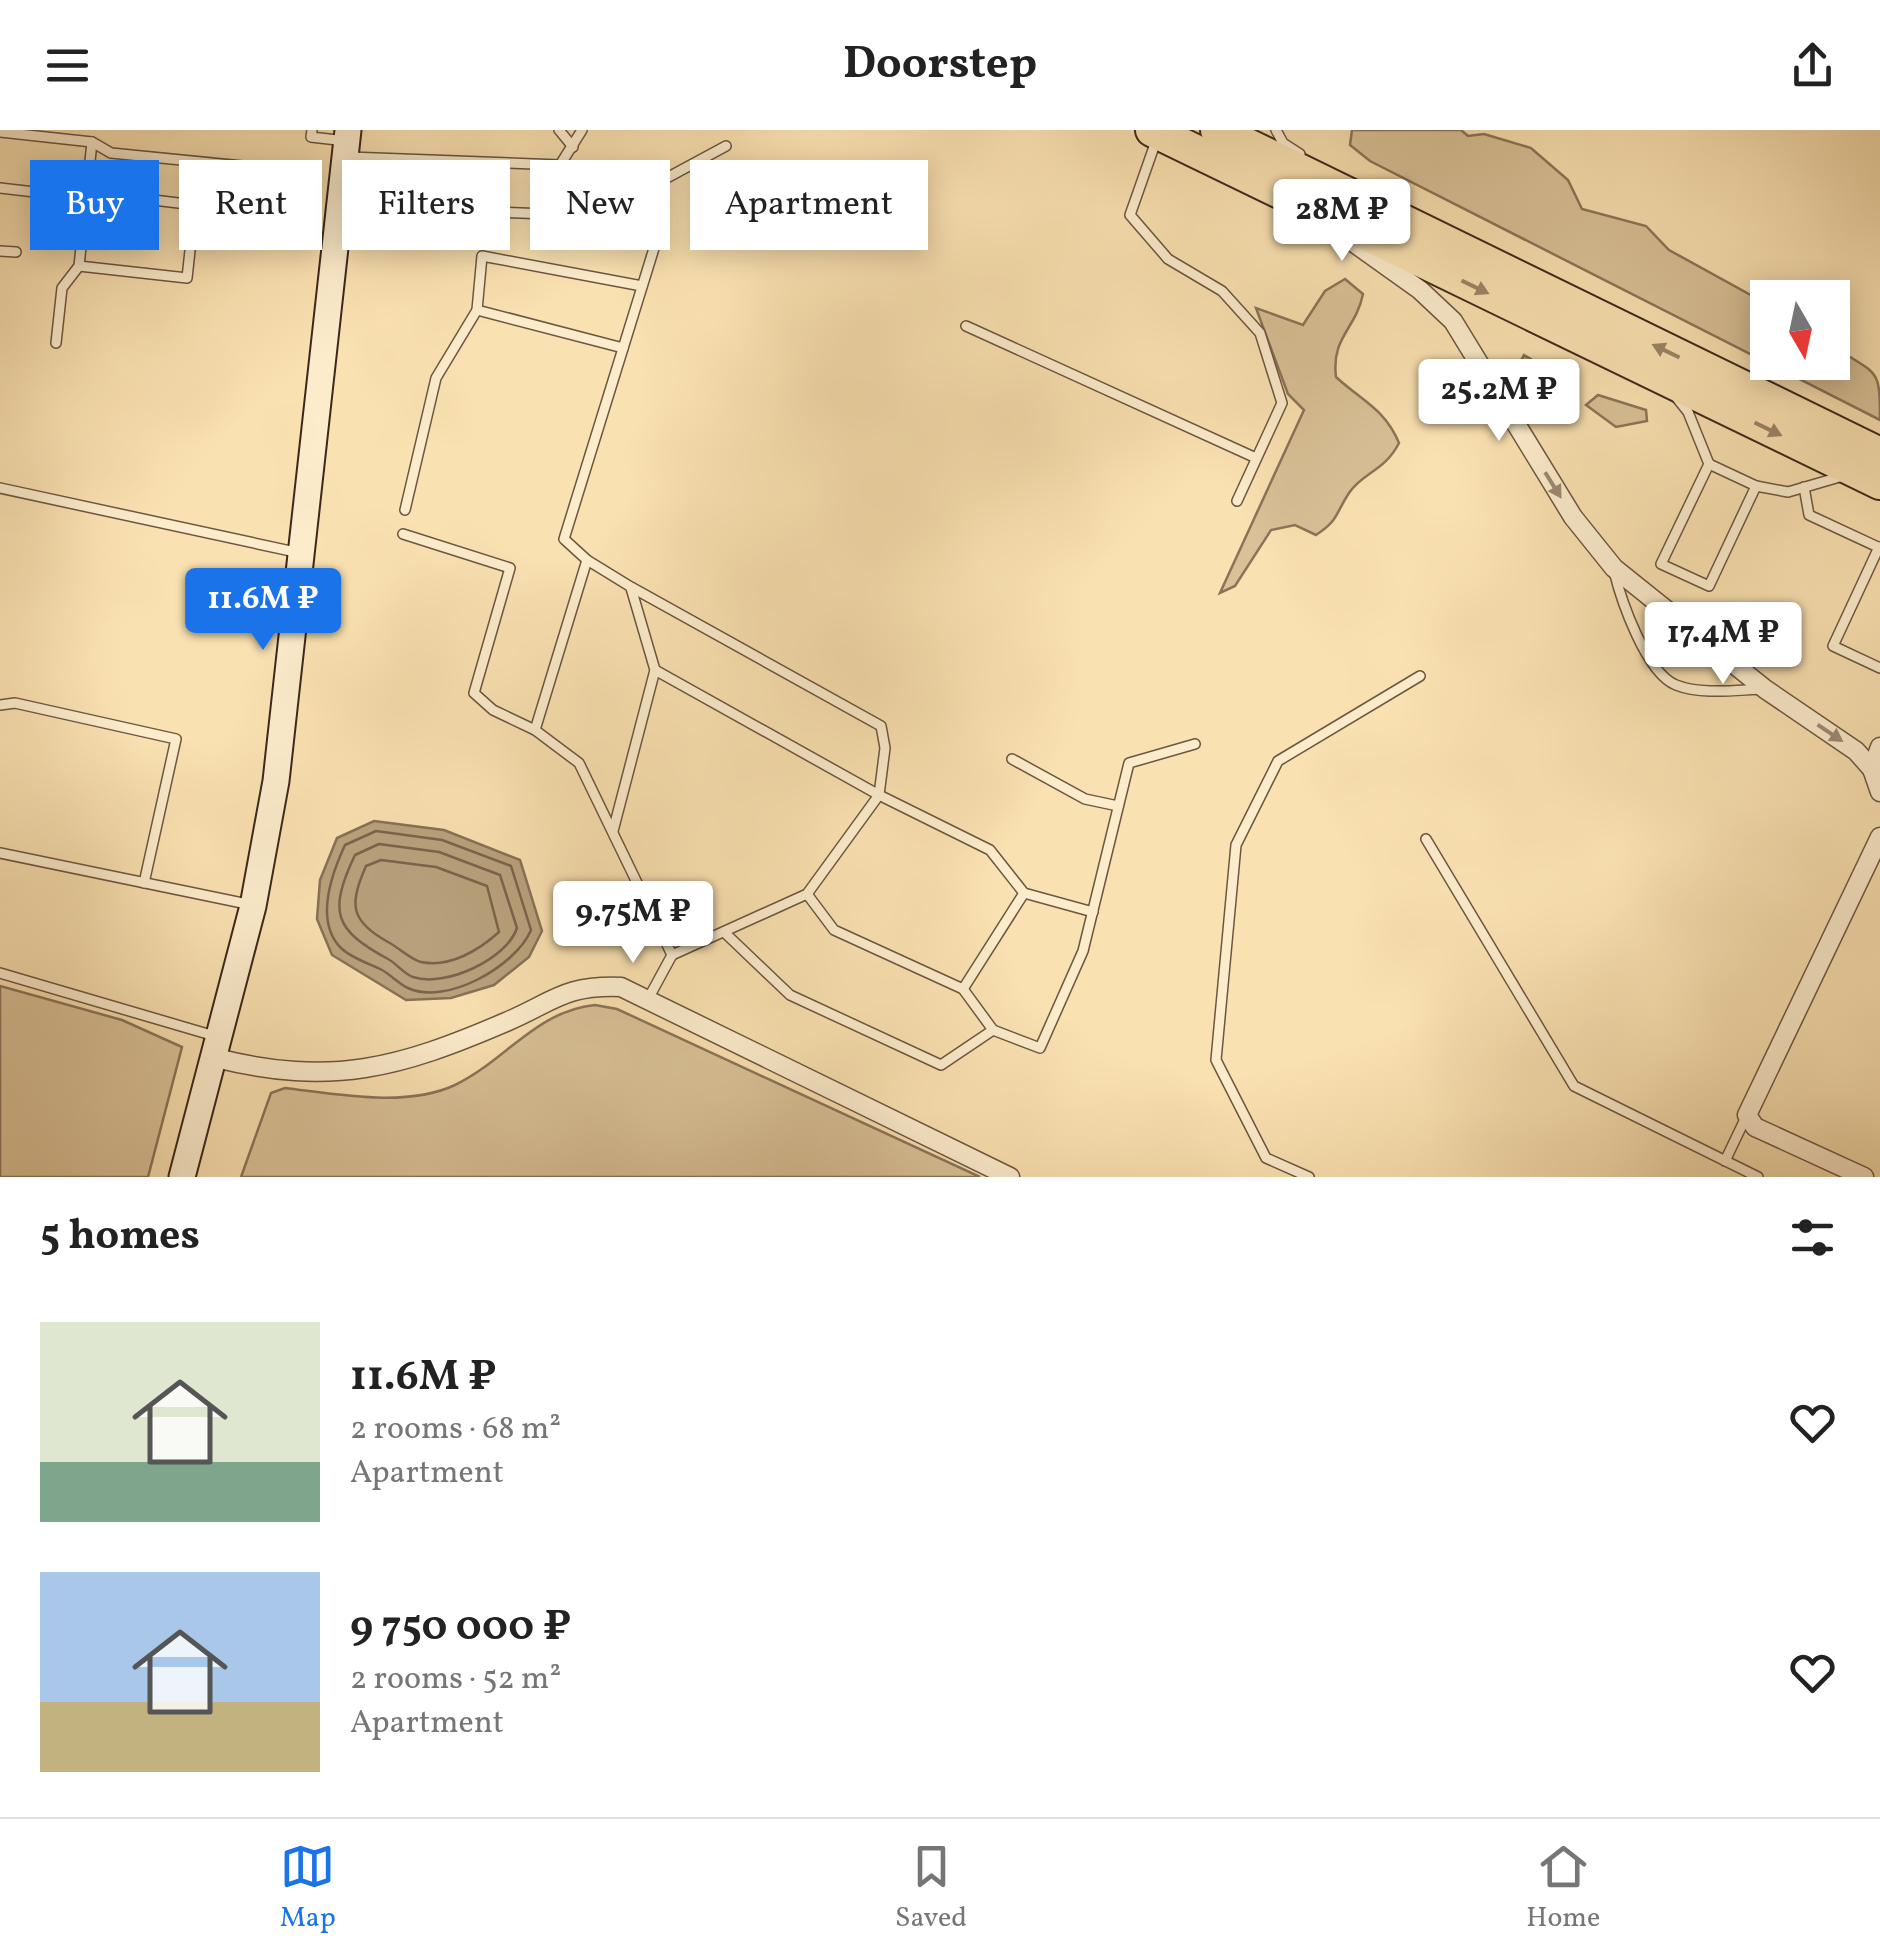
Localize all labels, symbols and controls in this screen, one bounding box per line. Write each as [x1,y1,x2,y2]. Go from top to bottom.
text: Doorstep [843,34,1037,97]
icon: menu [40,38,95,93]
icon: share [1785,38,1840,93]
chip: Buy [30,160,159,250]
chip: Rent [179,160,322,250]
chip: Filters [342,160,510,250]
chip: New [530,160,670,250]
chip: Apartment [690,160,928,250]
pin: 28M ₽ [1272,179,1412,264]
text: 28M ₽ [1295,189,1389,233]
one-way arrow [1461,278,1490,295]
north arrow [1750,280,1850,380]
map controls [1750,280,1850,380]
one-way arrow [1651,342,1680,359]
pin: 25.2M ₽ [1407,359,1591,444]
text: 25.2M ₽ [1440,369,1558,413]
one-way arrow [1753,421,1782,438]
one-way arrow [1544,471,1561,499]
pin: 11.6M ₽ [171,568,355,653]
text: 11.6M ₽ [207,578,319,622]
pin: 17.4M ₽ [1631,602,1815,687]
text: 17.4M ₽ [1667,612,1779,656]
one-way arrow [1817,724,1844,742]
pin: 9.75M ₽ [541,881,725,966]
text: 9.75M ₽ [575,891,691,935]
text: 5 homes [40,1208,200,1267]
icon: filters [1785,1210,1840,1265]
text: 11.6M ₽ [350,1349,497,1408]
icon: home [120,1362,240,1482]
icon: heart [1785,1395,1840,1450]
text: 2 rooms · 68 m² [350,1408,561,1452]
text: Apartment [350,1452,504,1496]
text: 9 750 000 ₽ [350,1599,571,1658]
icon: home [120,1612,240,1732]
icon: heart [1785,1645,1840,1700]
text: 2 rooms · 52 m² [350,1658,561,1702]
text: Apartment [350,1702,504,1746]
tab: Map [280,1839,336,1938]
tab: Saved [895,1839,967,1938]
tab: Home [1526,1839,1600,1938]

